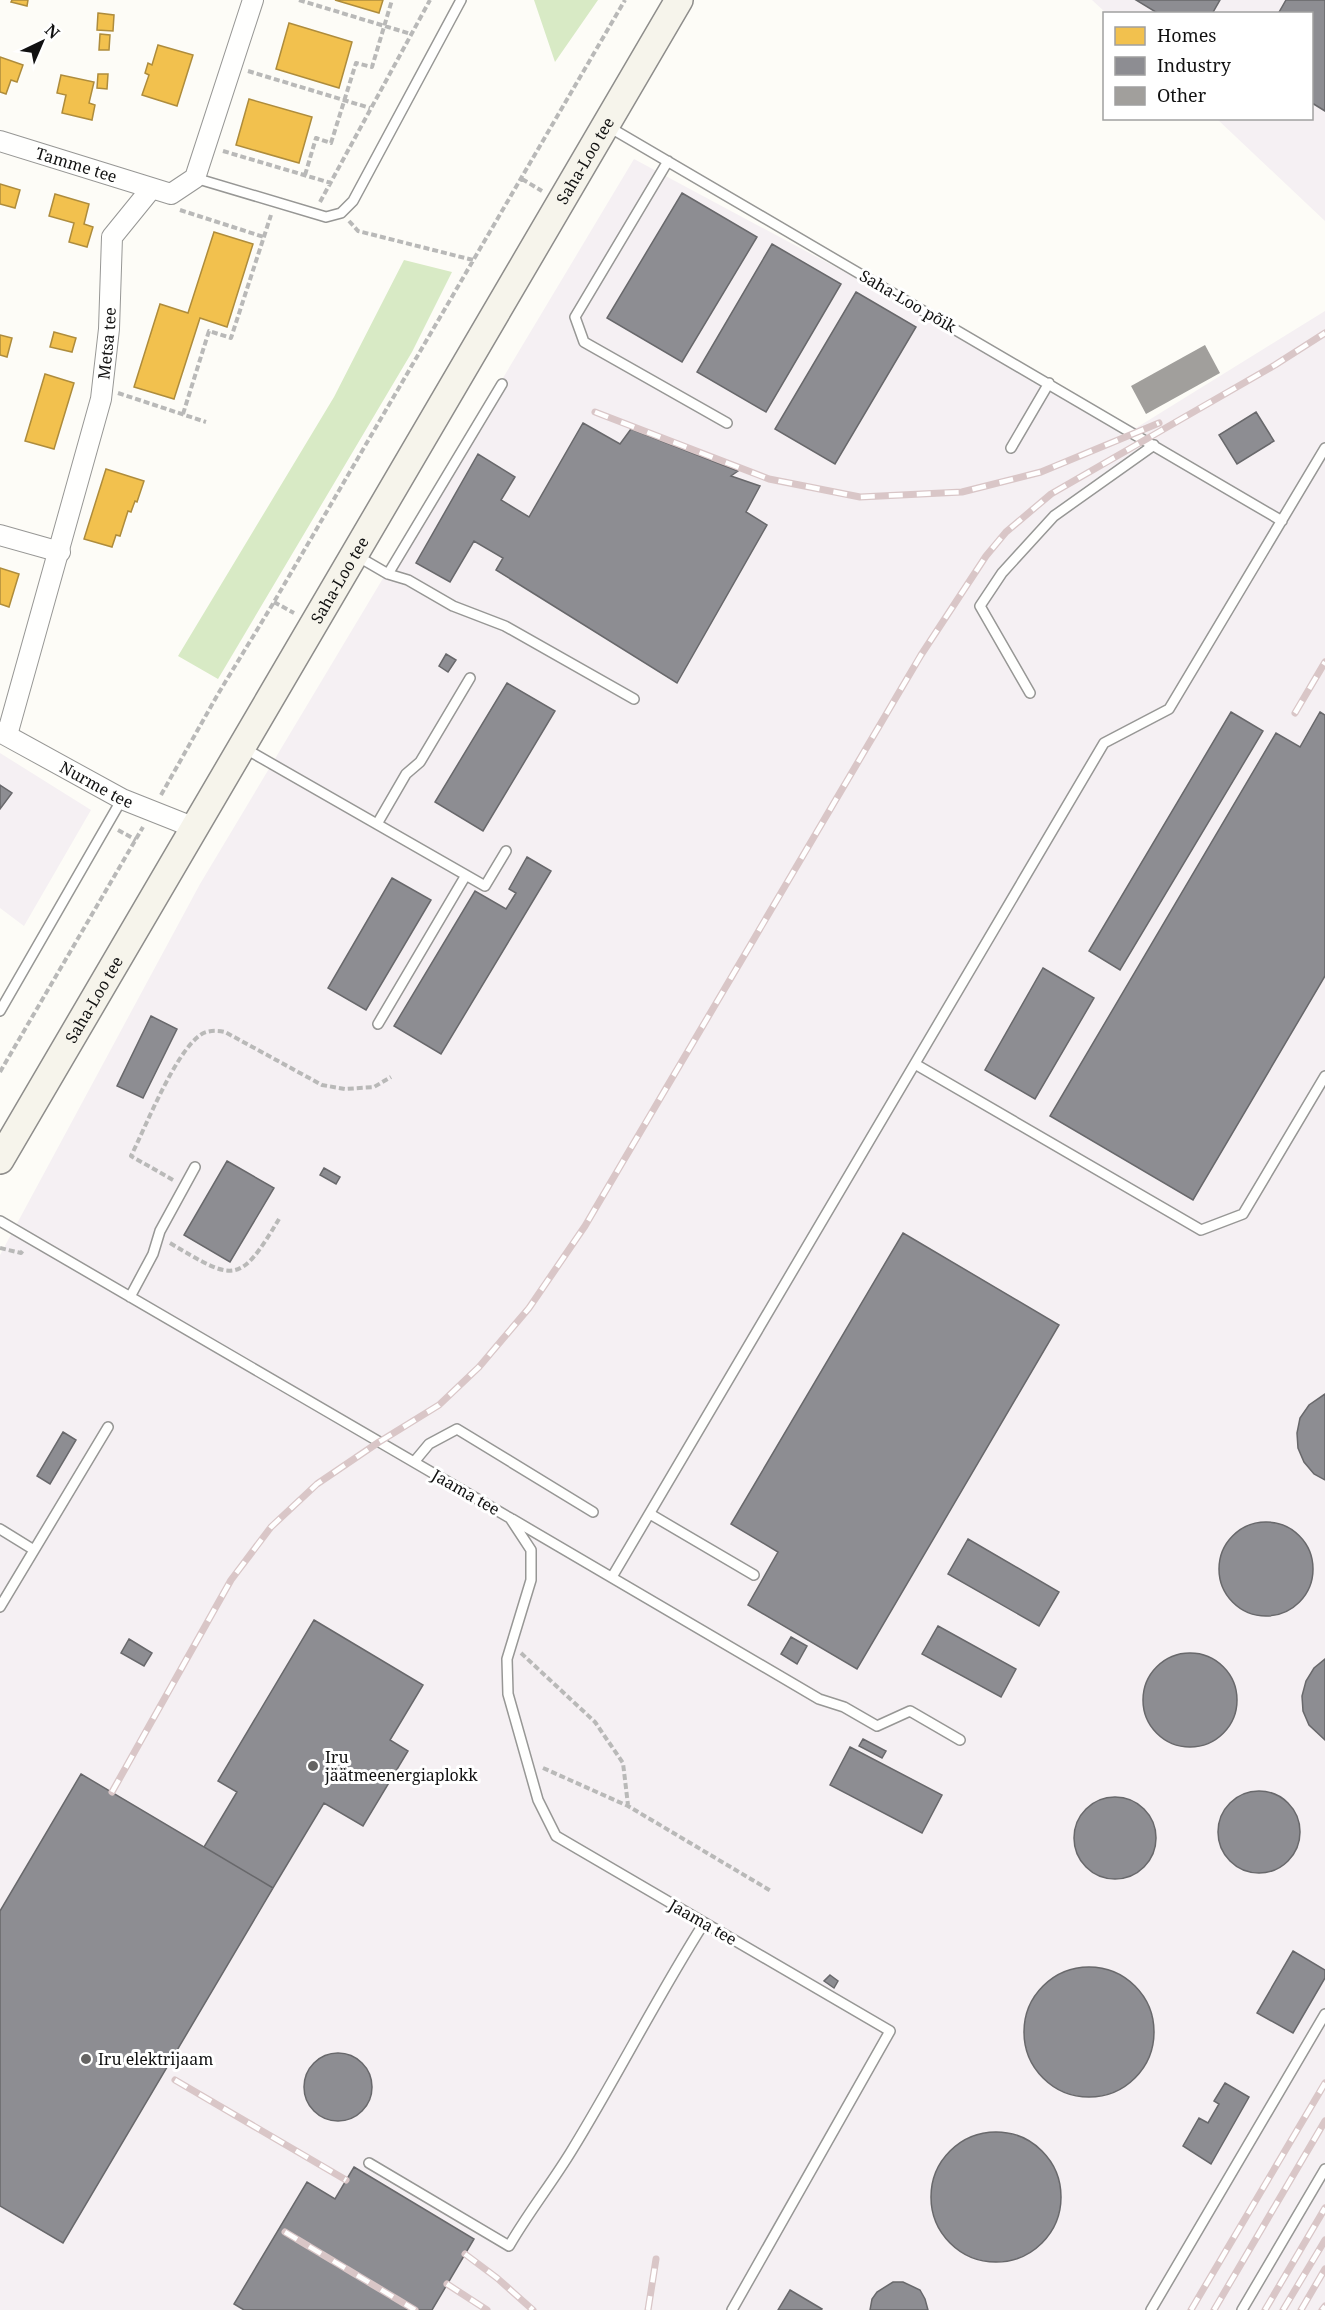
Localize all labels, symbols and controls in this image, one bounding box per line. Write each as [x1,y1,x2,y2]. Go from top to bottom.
north arrow [12,12,72,72]
legend [1103,12,1313,120]
text: N [40,19,65,44]
text: Homes [1157,23,1216,47]
text: Industry [1157,53,1232,77]
text: Other [1157,83,1207,107]
street label: Saha-Loo tee [551,113,619,208]
street label: Tamme tee [33,142,120,188]
street label: Saha-Loo põik [856,264,961,338]
street label: Metsa tee [92,307,121,380]
street label: Saha-Loo tee [305,533,374,628]
street label: Nurme tee [56,756,136,813]
street label: Saha-Loo tee [60,952,128,1047]
street label: Jaama tee [427,1463,504,1520]
place label: Iru jäätmeenergiaplokk [324,1746,478,1786]
marker: Iru jäätmeenergiaplokk [306,1759,320,1773]
street label: Jaama tee [664,1893,741,1950]
place label: Iru elektrijaam [98,2048,213,2070]
marker: Iru elektrijaam [79,2052,93,2066]

